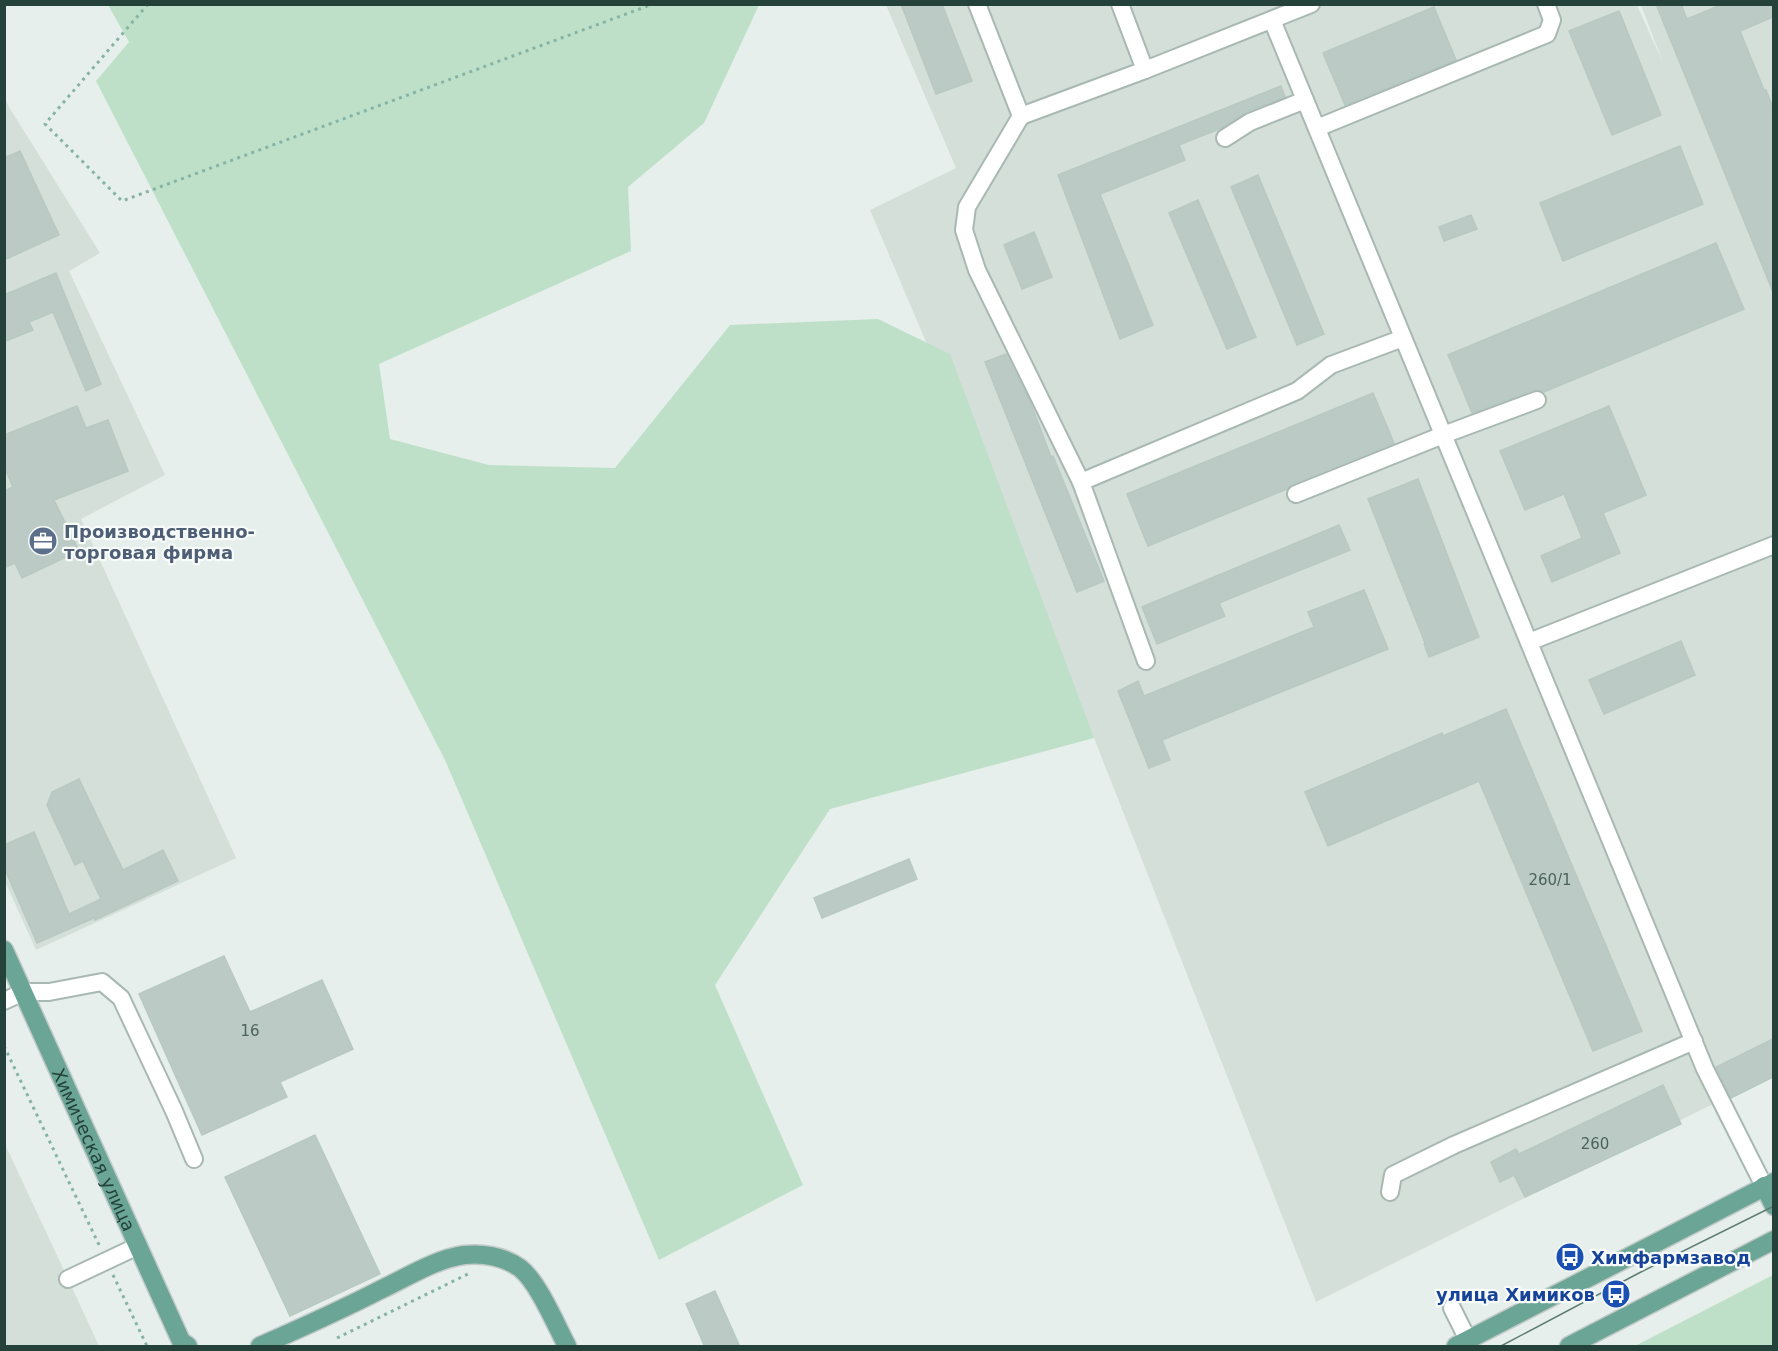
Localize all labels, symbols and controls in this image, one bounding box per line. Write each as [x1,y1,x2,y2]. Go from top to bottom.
place label: Производственно- торговая фирма [64,521,255,563]
office icon: Производственно- торговая фирма [27,525,59,557]
house number: 260/1 [1528,871,1572,889]
house number: 16 [240,1022,260,1040]
street label: Химическая улица [48,1065,140,1234]
house number: 260 [1581,1135,1609,1153]
bus stop icon: Химфармзавод [1554,1241,1586,1273]
place label: Химфармзавод [1591,1247,1751,1268]
bus stop icon: улица Химиков [1600,1278,1632,1310]
place label: улица Химиков [1436,1284,1595,1305]

